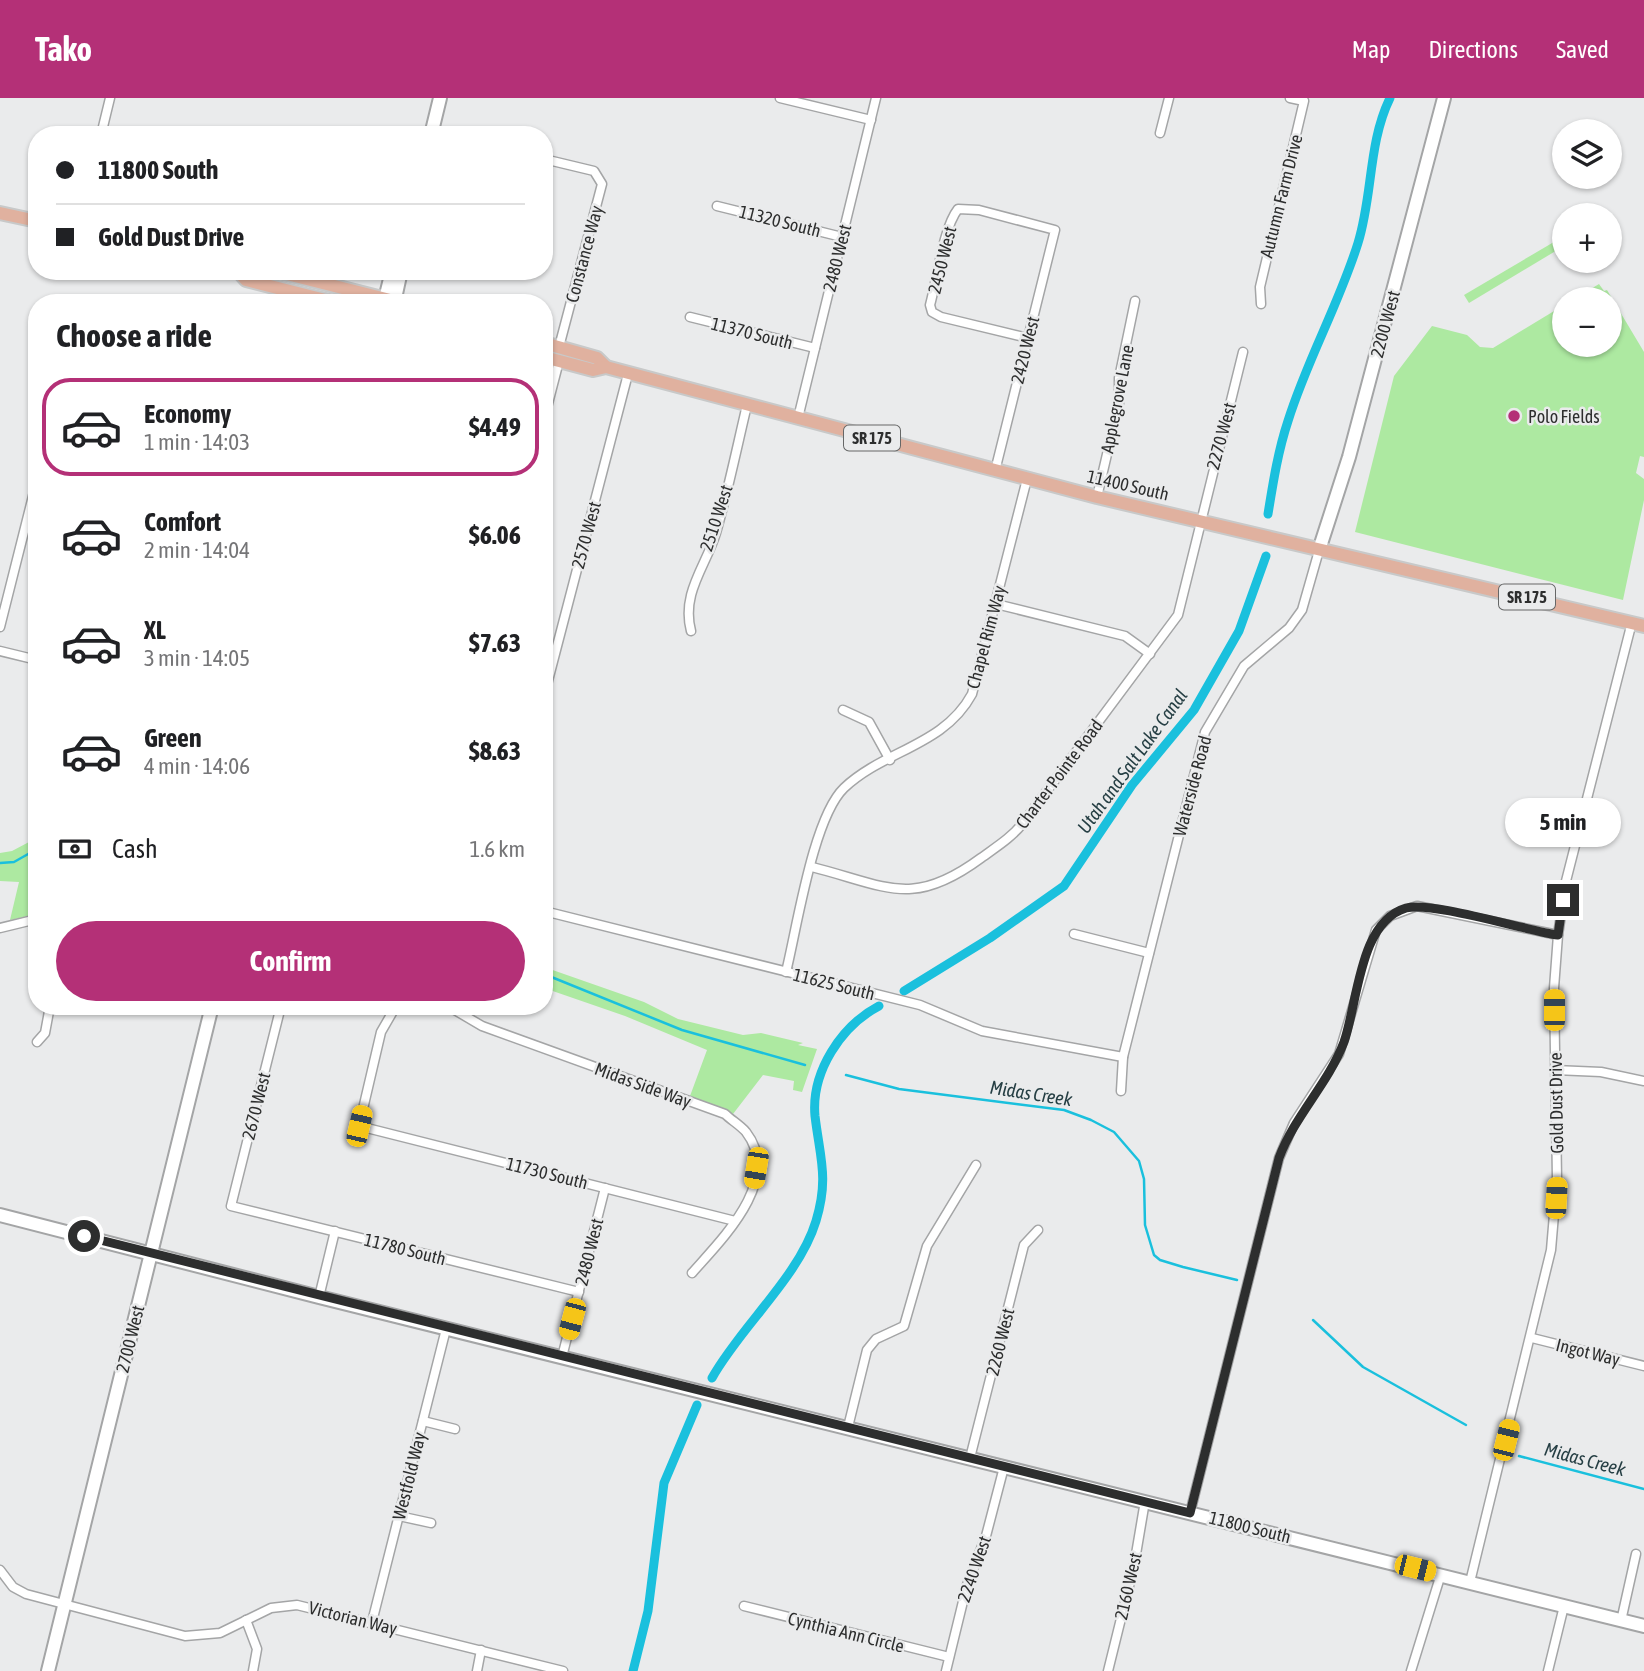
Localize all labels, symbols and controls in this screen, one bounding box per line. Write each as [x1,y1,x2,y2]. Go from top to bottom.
text: Tako [35,30,92,68]
text: Map [1352,36,1390,63]
text: Directions [1428,36,1518,63]
text: Saved [1556,36,1609,63]
map controls [1552,119,1622,357]
button: layers [1552,119,1622,189]
street label: Autumn Farm Drive [1256,132,1306,260]
text: 11800 South [98,155,218,185]
street label: 11320 South [737,201,823,241]
street label: Constance Way [561,203,607,305]
button: + [1552,203,1622,273]
text: Gold Dust Drive [98,222,244,252]
street label: 2480 West [819,222,855,294]
street label: 2450 West [924,224,960,296]
button: − [1552,287,1622,357]
street label: 2200 West [1366,288,1404,360]
street label: 11370 South [709,313,795,353]
street label: 2420 West [1007,314,1043,386]
text: Choose a ride [56,317,212,354]
street label: Applegrove Lane [1096,343,1138,455]
icon: car [60,396,123,459]
text: Economy [144,399,231,429]
street label: 2270 West [1202,400,1240,472]
place label: Polo Fields [1528,406,1600,427]
marker: Polo Fields [1506,408,1522,424]
text: $4.49 [469,412,521,442]
road number: SR 175 [844,426,900,450]
text: 1 min · 14:03 [144,429,250,455]
street label: 11400 South [1085,465,1171,505]
street label: 2510 West [695,482,737,554]
street label: 2570 West [567,499,605,571]
icon: car [60,504,123,567]
text: Comfort [144,507,221,537]
text: $6.06 [469,520,521,550]
text: 2 min · 14:04 [144,537,250,563]
street label: Chapel Rim Way [962,583,1010,691]
road number: SR 175 [1499,584,1555,610]
icon: car [60,612,123,675]
text: XL [144,615,166,645]
text: $7.63 [469,628,521,658]
text: 3 min · 14:05 [144,645,250,671]
water label: Utah and Salt Lake Canal [1072,685,1192,837]
street label: Charter Pointe Road [1011,715,1107,833]
icon: car [60,720,123,783]
text: Green [144,723,202,753]
street label: Waterside Road [1168,733,1216,839]
text: $8.63 [469,736,521,766]
text: 4 min · 14:06 [144,753,250,779]
callout: 5 min [1505,798,1621,848]
text: 5 min [1540,809,1586,835]
icon: cash [56,830,94,868]
text: Cash [112,834,158,864]
text: 1.6 km [469,836,525,862]
route end [1547,884,1579,916]
button: Confirm [56,921,525,1001]
street label: 11625 South [791,964,877,1004]
car [1544,989,1565,1031]
street label: Gold Dust Drive [1545,1052,1567,1154]
street label: Midas Side Way [592,1058,694,1112]
street label: 2670 West [238,1070,274,1142]
water label: Midas Creek [988,1076,1074,1110]
car [345,1103,374,1149]
car [743,1146,770,1190]
street label: 11730 South [504,1153,590,1193]
car [1545,1176,1568,1220]
street label: 2480 West [571,1216,607,1288]
route start [68,1220,100,1252]
street label: 11780 South [362,1229,448,1269]
car [557,1296,588,1342]
street label: 2700 West [112,1303,148,1375]
street label: 2260 West [982,1306,1018,1378]
street label: Ingot Way [1554,1334,1622,1370]
car [1491,1417,1522,1463]
street label: Westfold Way [388,1430,430,1522]
water label: Midas Creek [1542,1438,1629,1481]
street label: 11800 South [1207,1507,1293,1547]
street label: 2240 West [953,1533,995,1605]
street label: 2160 West [1110,1550,1146,1622]
car [1393,1553,1438,1583]
street label: Victorian Way [307,1597,399,1639]
street label: Cynthia Ann Circle [786,1607,906,1657]

